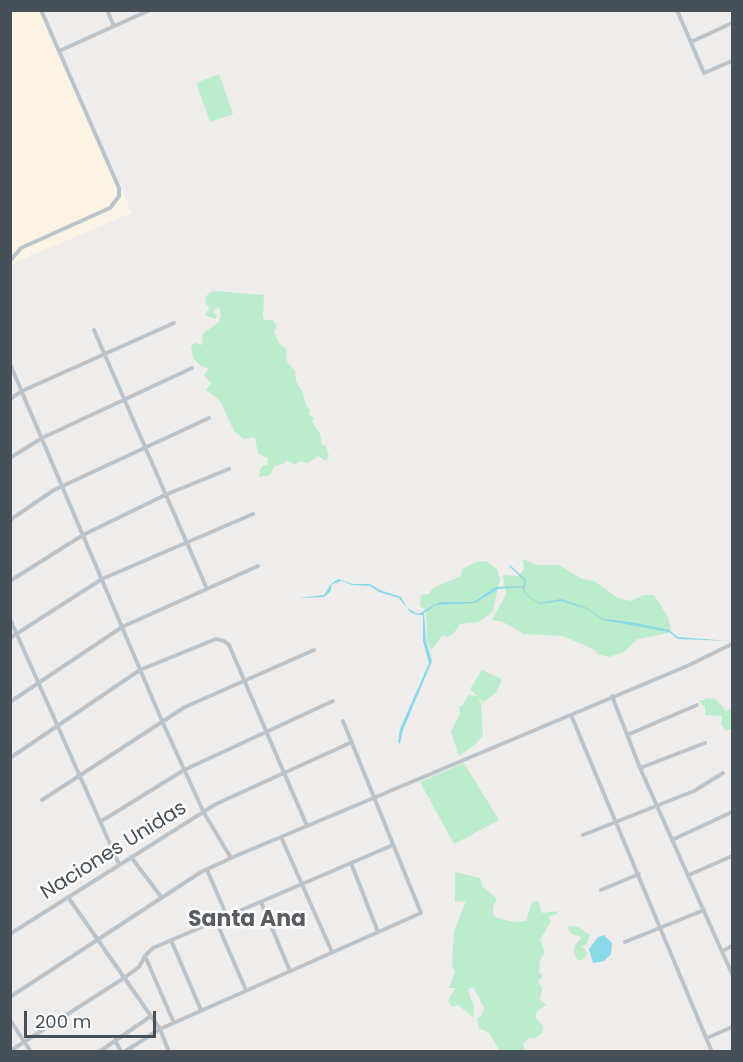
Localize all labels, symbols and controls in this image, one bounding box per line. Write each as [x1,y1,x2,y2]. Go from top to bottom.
street label: Naciones Unidas [37,797,191,905]
district label: Santa Ana [188,907,306,933]
scale bar [27,999,159,1037]
text: 200 m [35,1009,91,1034]

